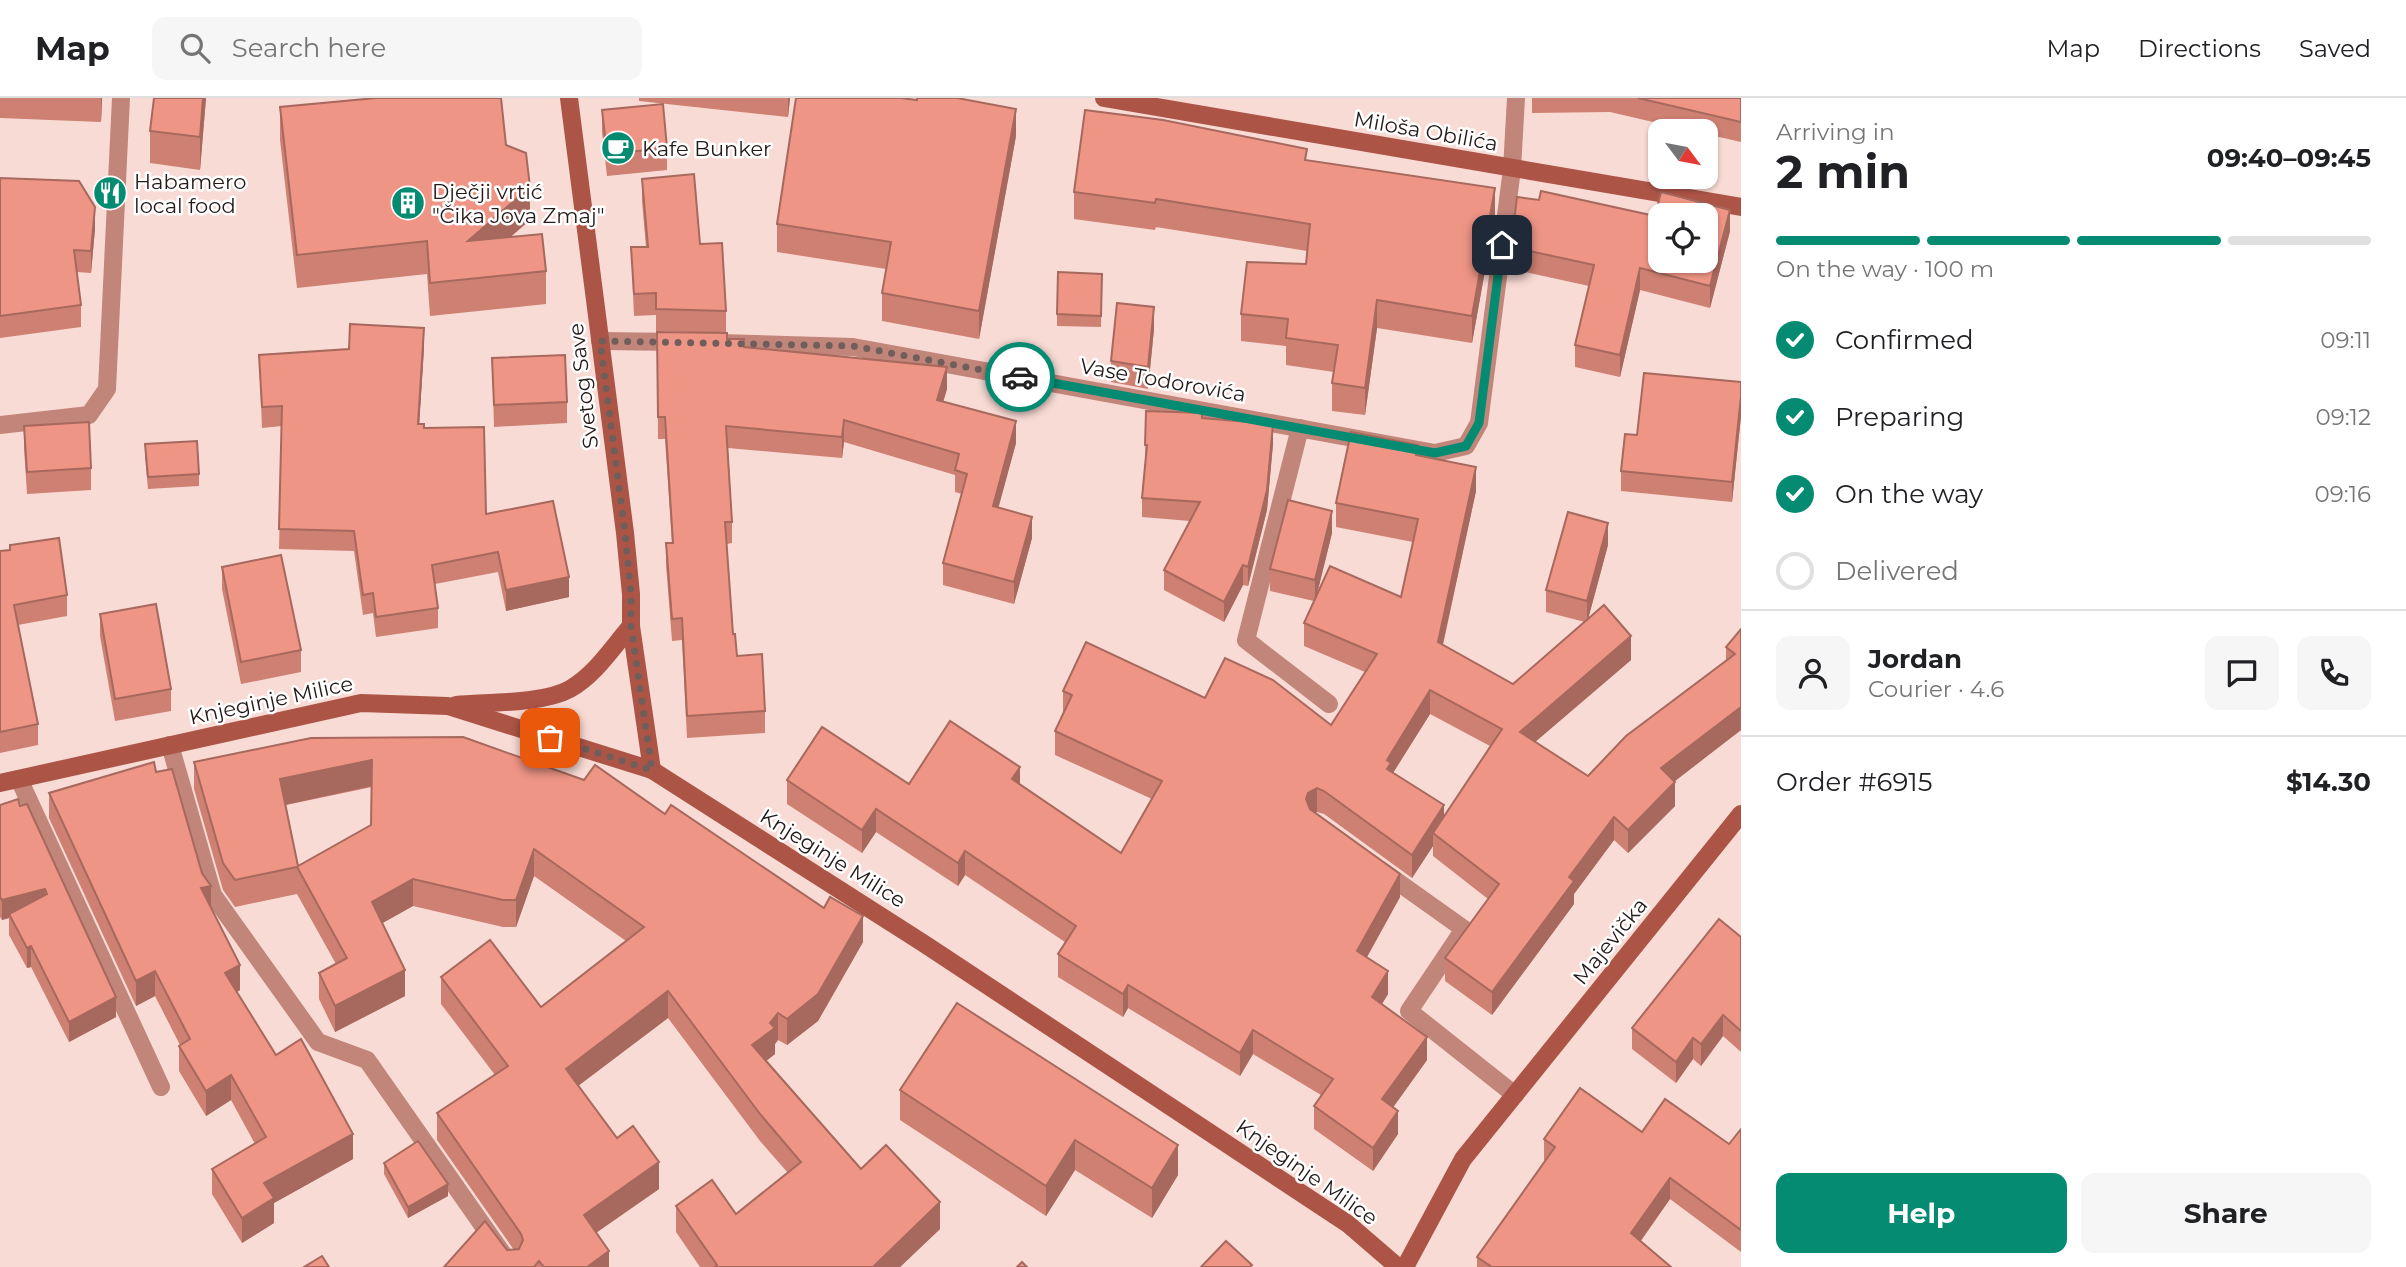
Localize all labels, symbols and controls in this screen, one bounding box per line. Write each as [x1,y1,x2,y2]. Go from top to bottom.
search box [152,17,642,80]
text: Map [35,28,110,68]
icon: search [176,29,214,67]
text: Search here [232,32,386,64]
text: Map [2047,34,2100,63]
text: Directions [2138,34,2261,63]
text: Saved [2299,34,2371,63]
street label: Miloša Obilića [1352,106,1500,156]
text: Arriving in [1776,118,1895,146]
north arrow [1648,119,1718,189]
map controls [1648,119,1718,273]
cafe icon: Kafe Bunker [599,129,637,167]
place label: Kafe Bunker [642,136,772,161]
text: 09:40–09:45 [2207,142,2371,174]
text: 2 min [1776,143,1910,200]
place label: Habamero local food [134,169,246,218]
restaurant icon: Habamero local food [91,174,129,212]
place label: Dječji vrtić "Čika Jova Zmaj" [432,179,605,228]
building icon: Dječji vrtić "Čika Jova Zmaj" [389,184,427,222]
button: locate [1648,203,1718,273]
pin [1472,215,1532,275]
icon: home [1483,226,1521,264]
text: On the way · 100 m [1776,255,1994,283]
icon: check [1776,321,1814,359]
street label: Svetog Save [563,322,603,450]
text: Confirmed [1835,324,1974,356]
text: 09:11 [2320,326,2371,354]
courier [985,342,1055,412]
street label: Vase Todorovića [1078,353,1248,407]
icon: car [1001,358,1039,396]
icon: check [1776,398,1814,436]
text: Preparing [1835,401,1964,433]
text: 09:12 [2316,403,2371,431]
icon: check [1776,475,1814,513]
text: On the way [1835,478,1983,510]
text: 09:16 [2315,480,2371,508]
text: Delivered [1835,555,1959,587]
button: person [1776,636,1850,710]
button: chat [2205,636,2279,710]
button: phone [2297,636,2371,710]
text: Jordan [1868,643,1962,675]
street label: Knjeginje Milice [187,670,355,730]
text: Courier · 4.6 [1868,675,2004,703]
pin [520,708,580,768]
icon: bag [531,719,569,757]
text: Order #6915 [1776,766,1932,798]
text: $14.30 [2286,766,2371,798]
street label: Knjeginje Milice [756,803,910,913]
street label: Majevička [1568,893,1652,989]
street label: Knjeginje Milice [1231,1114,1383,1230]
button: Help [1776,1173,2067,1253]
button: Share [2081,1173,2371,1253]

